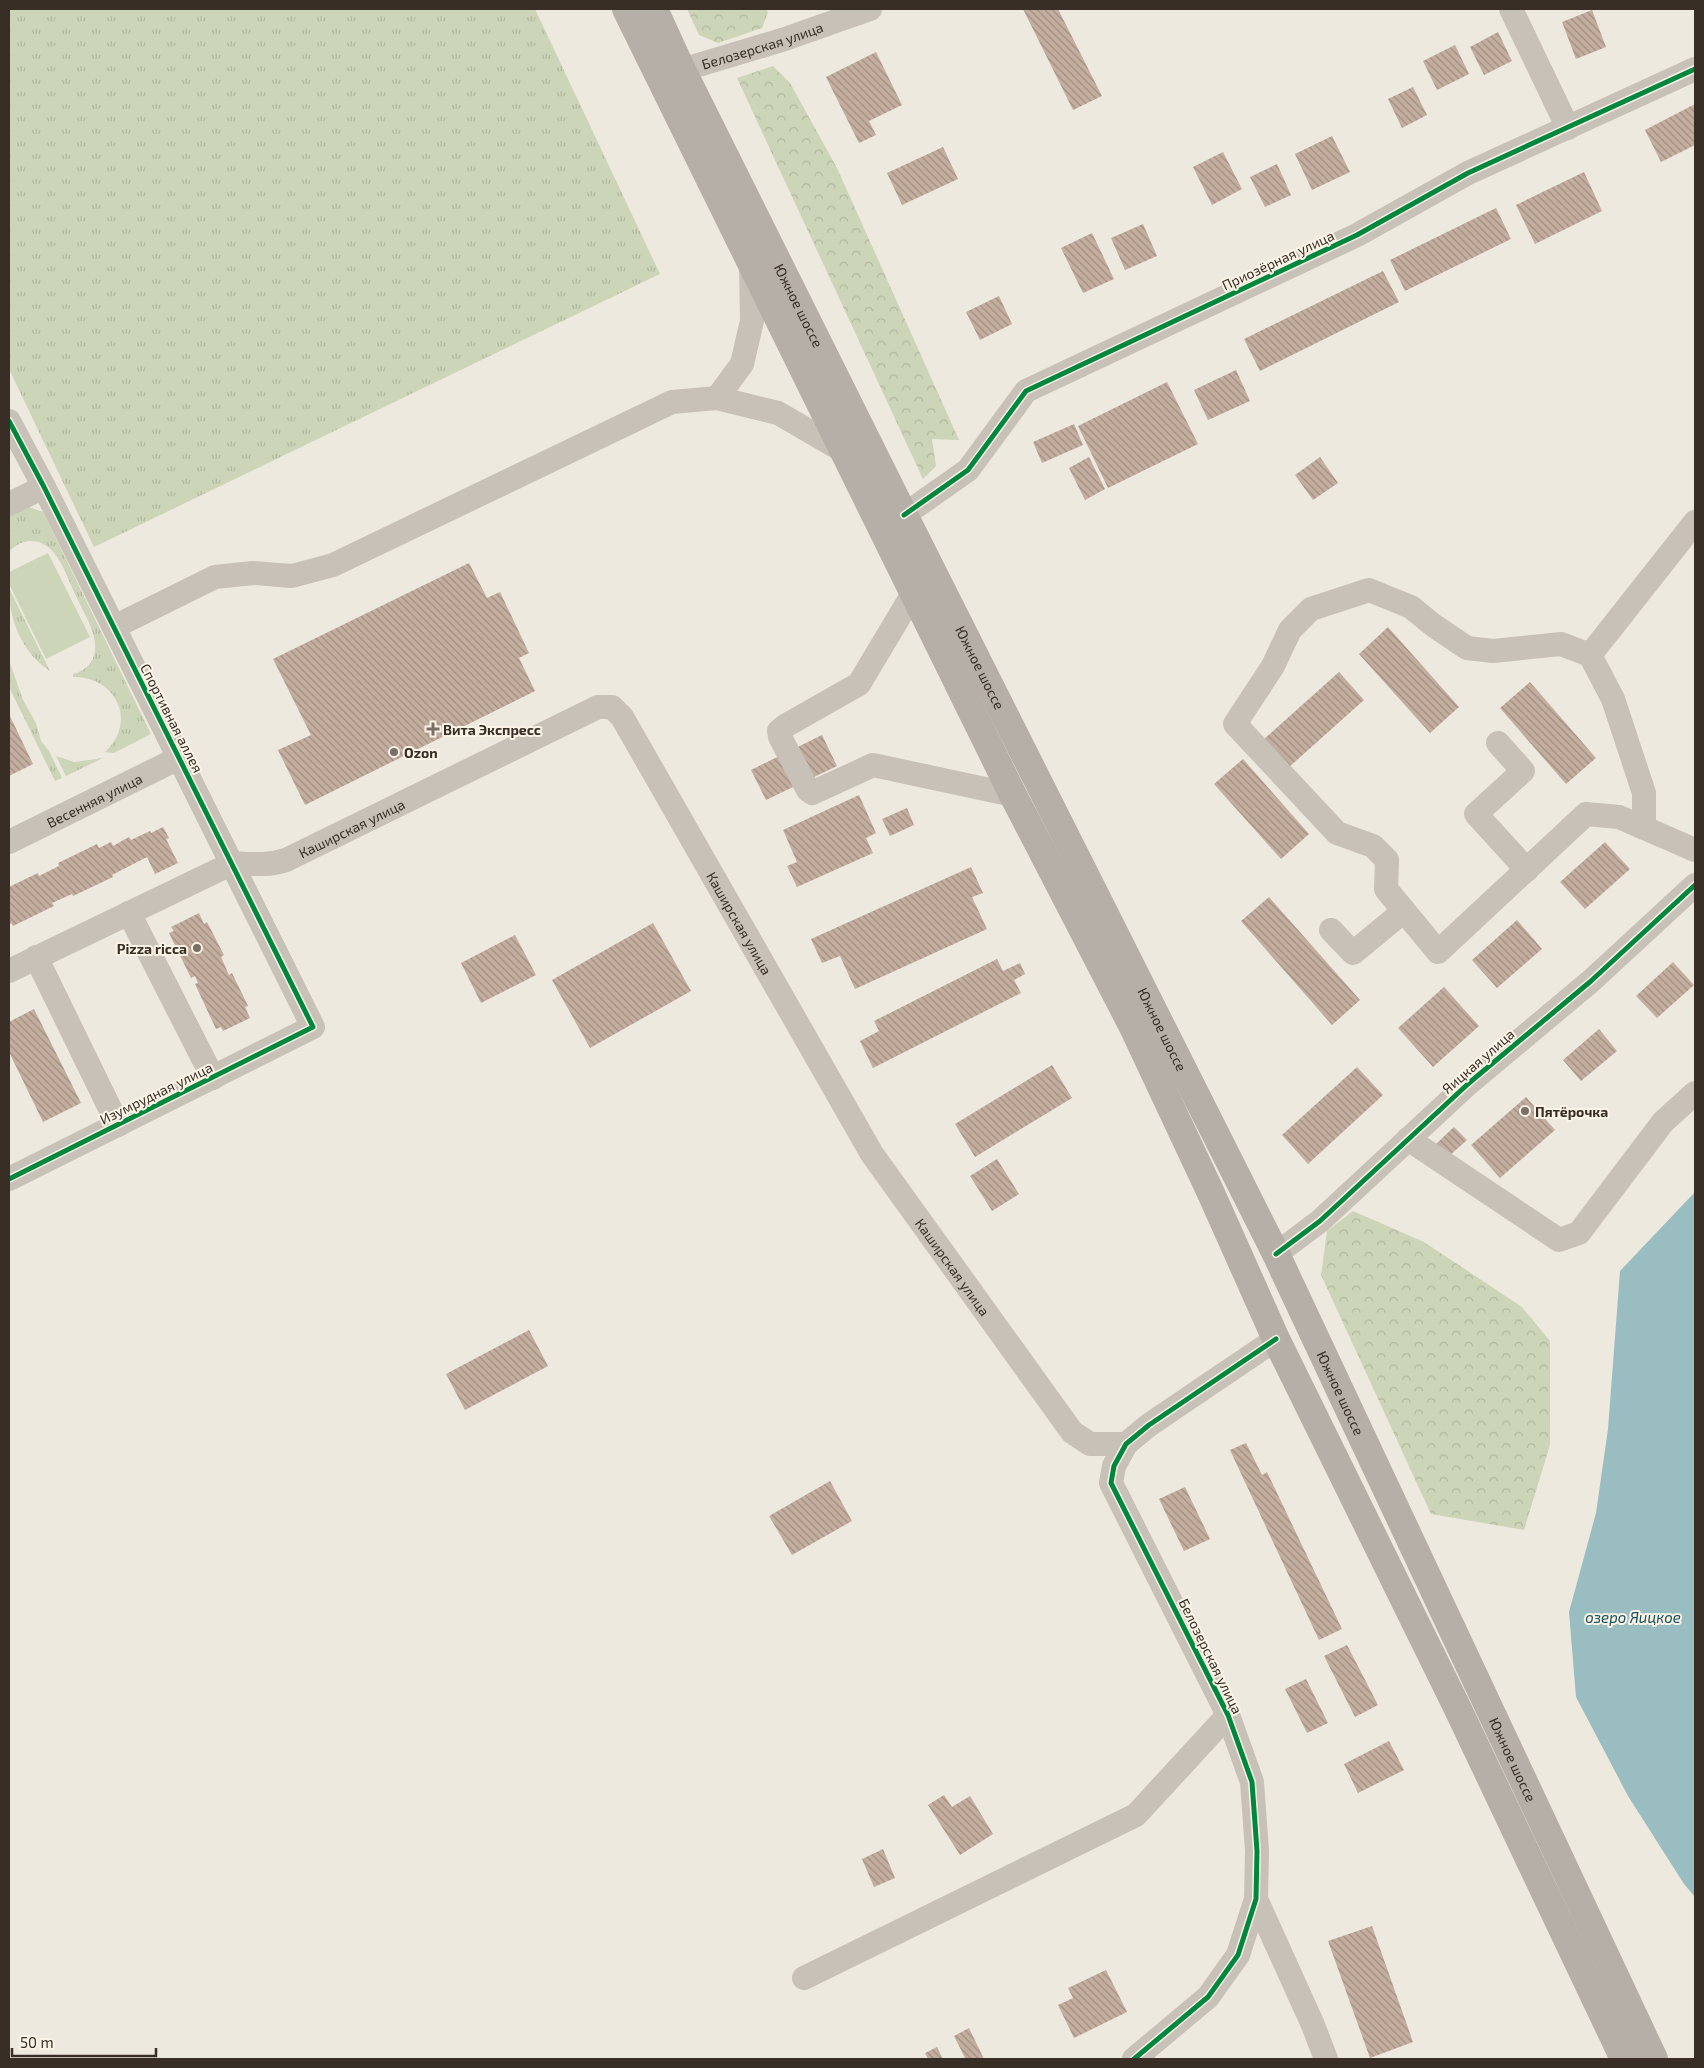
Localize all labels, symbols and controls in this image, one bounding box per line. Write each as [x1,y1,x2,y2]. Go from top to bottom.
street label: Белозерская улица [699,18,825,72]
street label: Приозёрная улица [1219,227,1337,293]
street label: Южное шоссе [771,261,827,350]
street label: Южное шоссе [953,623,1009,712]
street label: Спортивная аллея [137,661,207,775]
place label: Вита Экспресс [443,721,541,738]
marker: Вита Экспресс [427,723,439,735]
place label: Ozon [404,744,438,761]
marker: Ozon [388,746,400,758]
street label: Весенняя улица [44,769,145,831]
street label: Каширская улица [296,795,407,861]
street label: Каширская улица [704,868,776,977]
place label: Pizza ricca [117,940,187,957]
marker: Pizza ricca [191,942,203,954]
street label: Южное шоссе [1135,985,1191,1074]
street label: Яицкая улица [1438,1025,1518,1097]
street label: Изумрудная улица [97,1058,215,1128]
place label: Пятёрочка [1535,1103,1608,1120]
marker: Пятёрочка [1519,1105,1531,1117]
street label: Каширская улица [912,1215,994,1319]
street label: Южное шоссе [1314,1348,1368,1438]
street label: Белозерская улица [1176,1596,1246,1716]
water label: озеро Яицкое [1585,1608,1681,1626]
street label: Южное шоссе [1486,1714,1540,1804]
scale bar [12,2026,156,2058]
text: 50 m [20,2033,54,2051]

